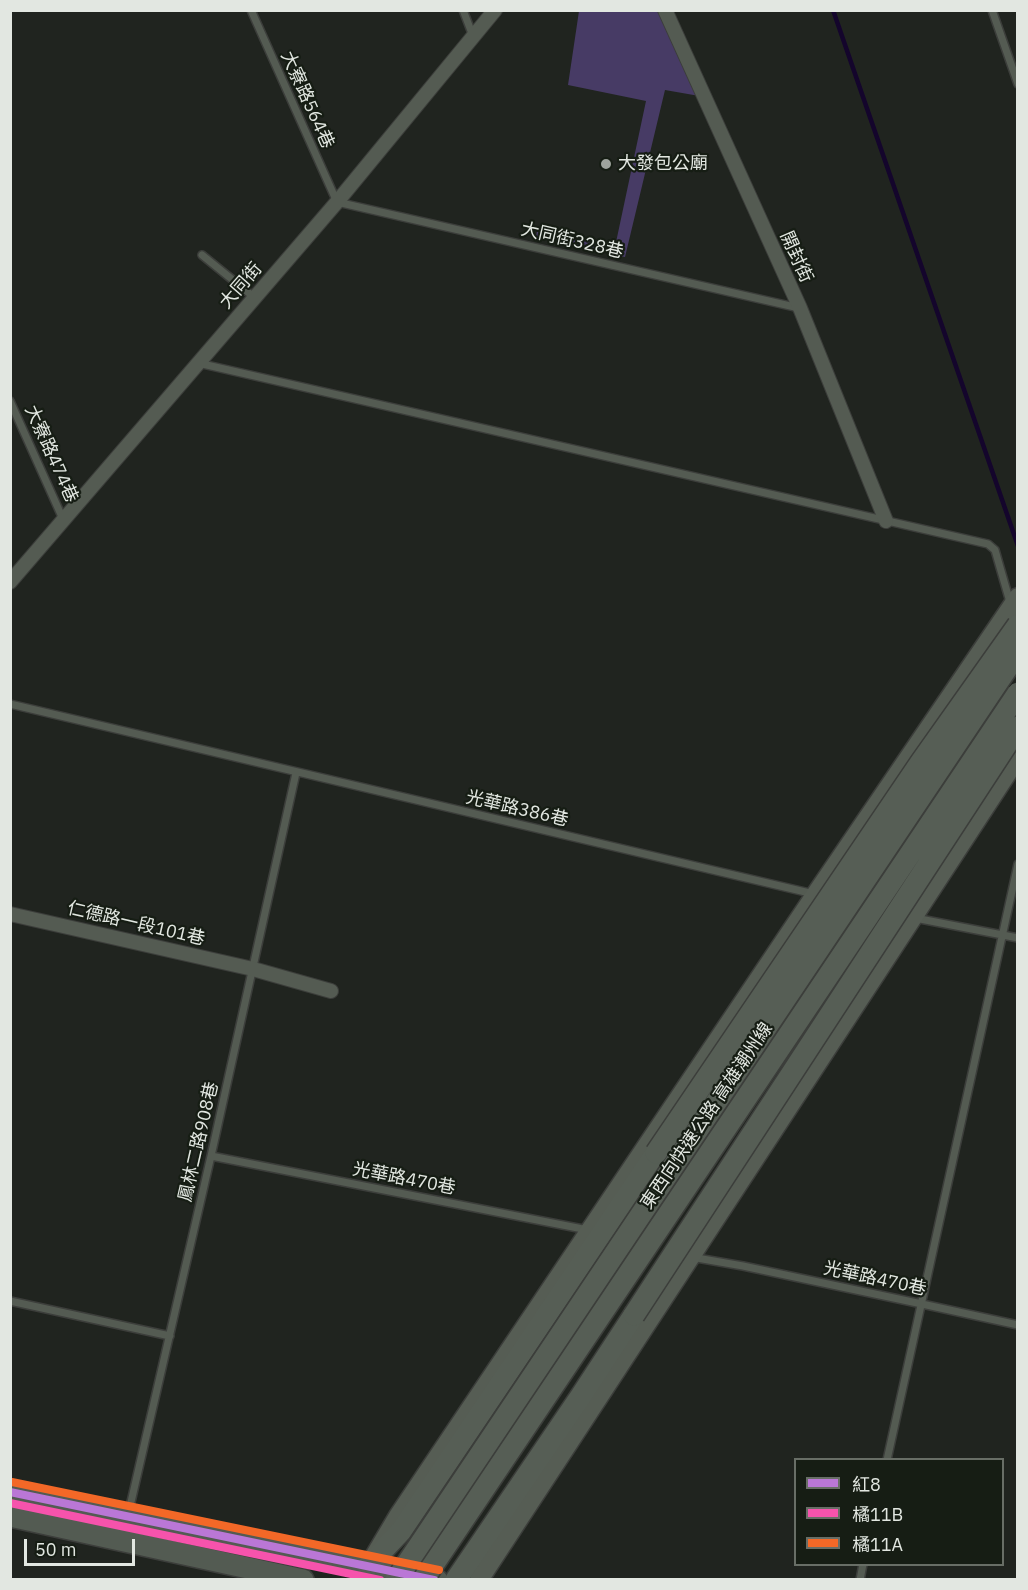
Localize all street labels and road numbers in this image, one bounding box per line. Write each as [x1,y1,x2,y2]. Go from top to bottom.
street label: 大寮路564巷 [276,48,338,152]
street label: 大同街328巷 [519,219,625,263]
street label: 開封街 [775,228,817,286]
street label: 大同街 [215,259,267,313]
street label: 大寮路474巷 [20,402,82,506]
street label: 光華路386巷 [464,787,570,831]
street label: 仁德路一段101巷 [65,898,207,950]
street label: 東西向快速公路 高雄潮州線 [636,1019,778,1213]
street label: 鳳林二路908巷 [175,1080,223,1204]
street label: 光華路470巷 [351,1158,457,1200]
street label: 光華路470巷 [822,1258,928,1300]

